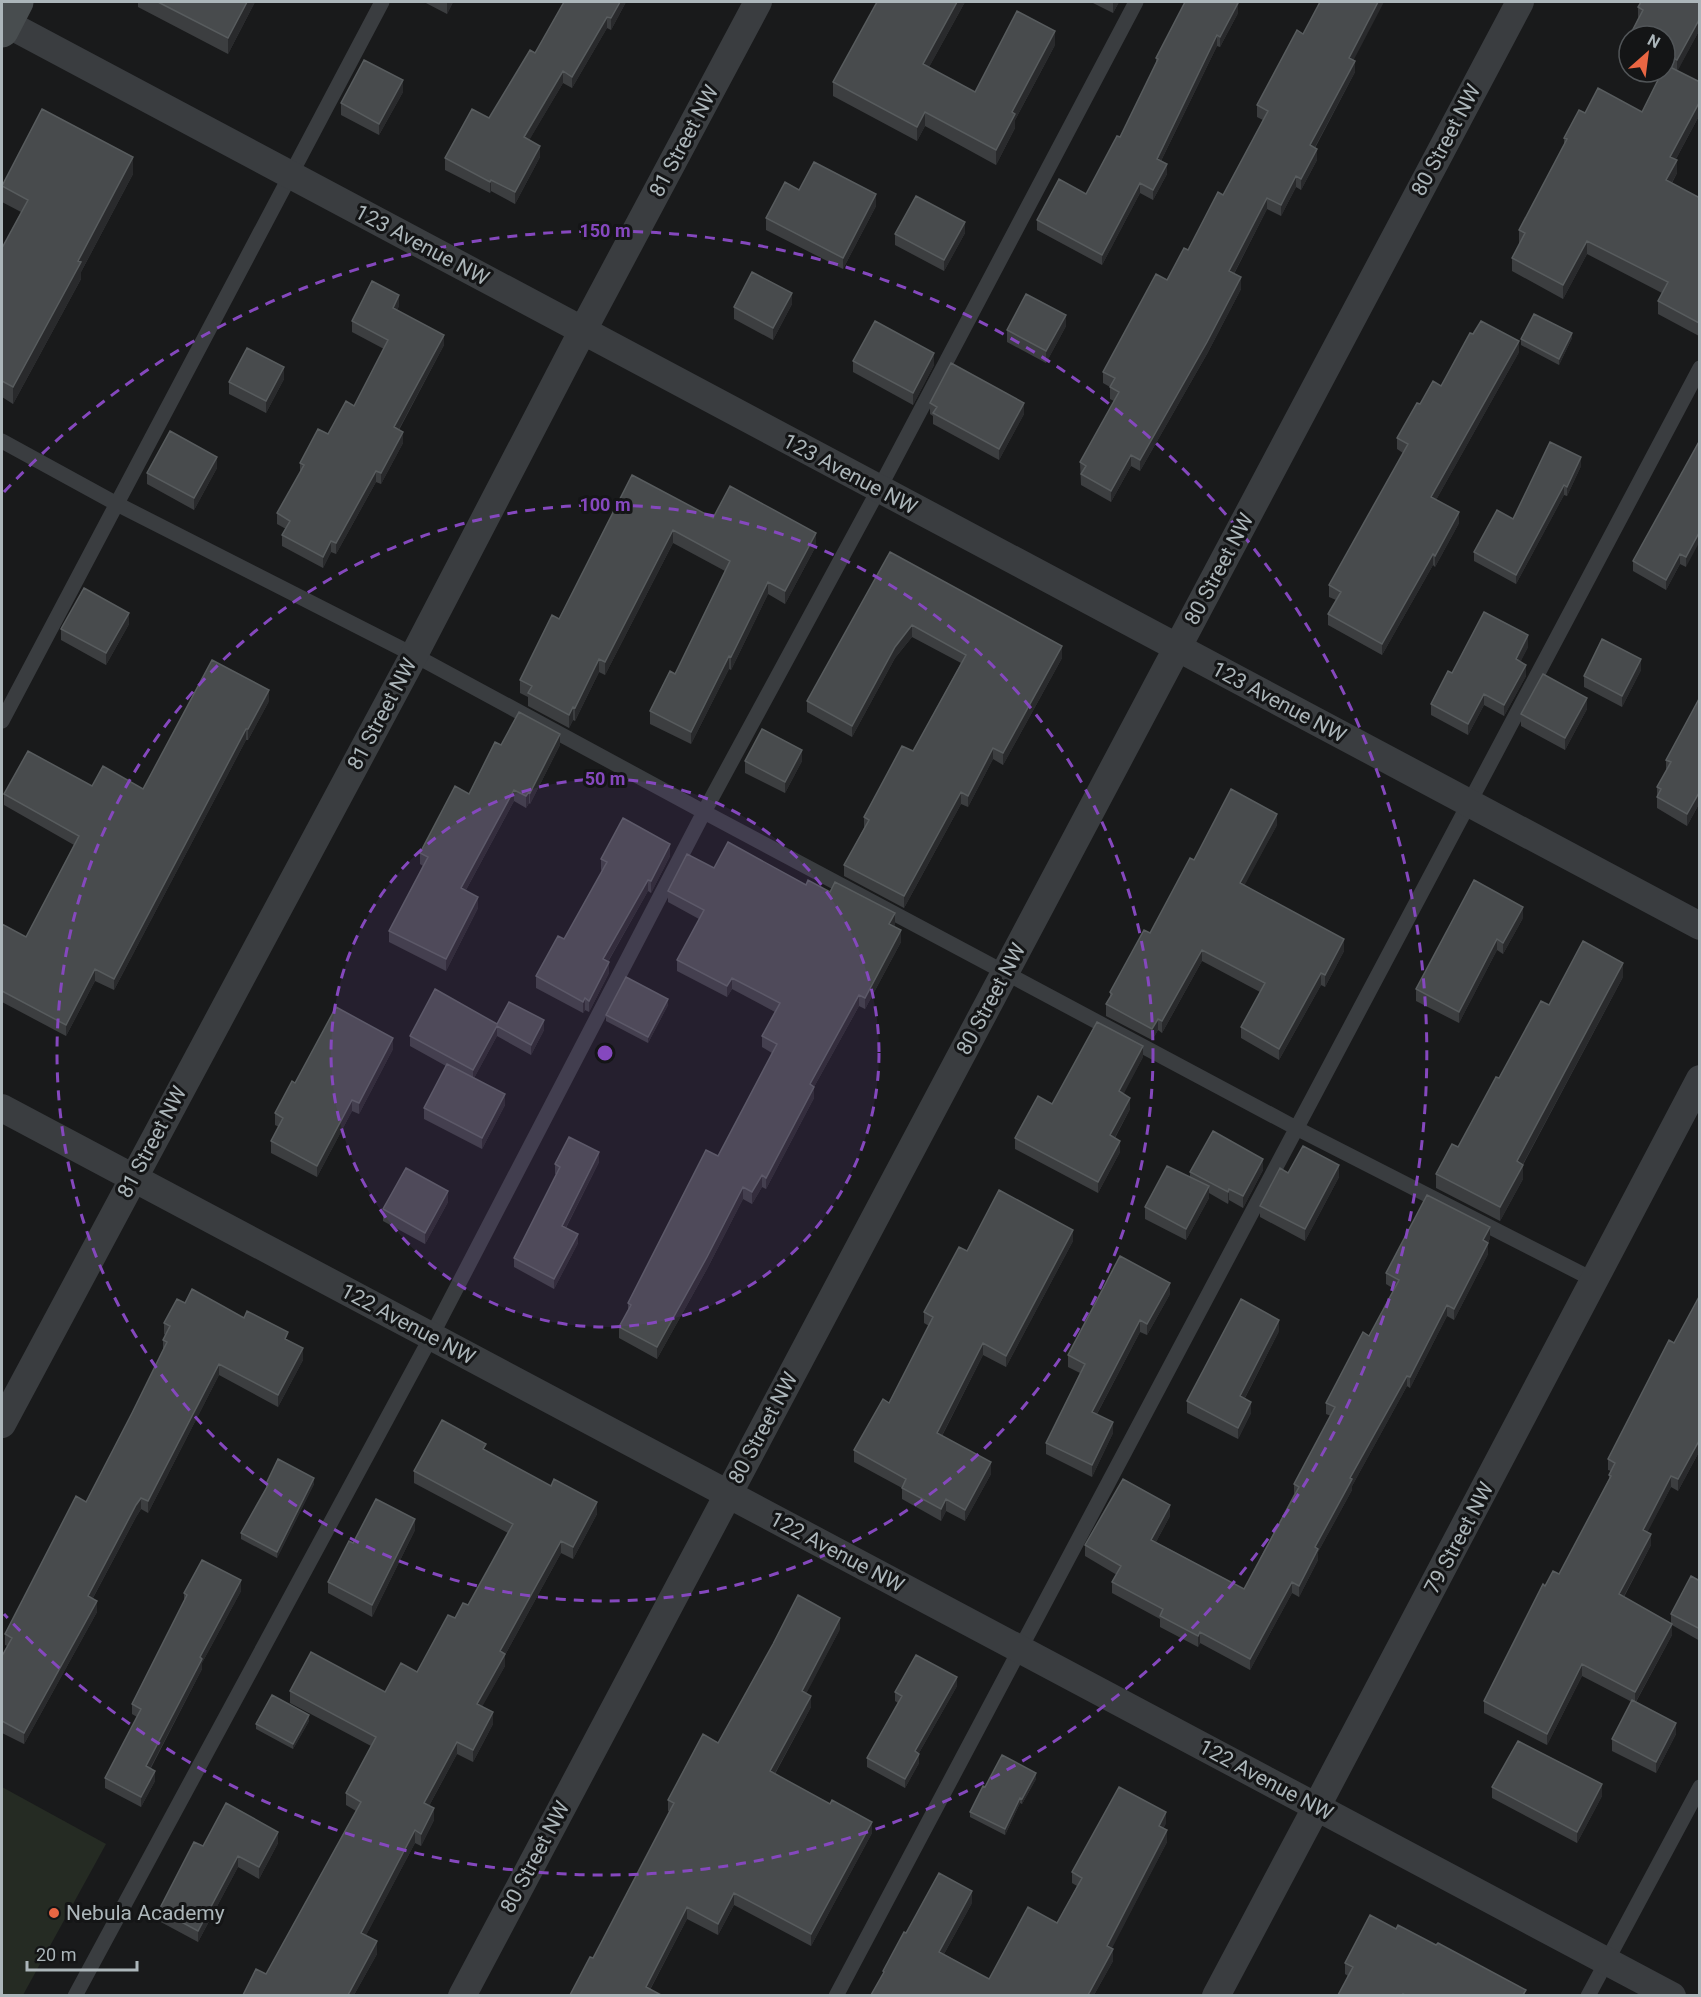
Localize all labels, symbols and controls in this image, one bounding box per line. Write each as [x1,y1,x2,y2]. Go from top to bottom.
north arrow [1617,24,1677,84]
text: N [1644,30,1663,52]
street label: 80 Street NW [1407,80,1486,200]
street label: 81 Street NW [645,81,724,201]
street label: 123 Avenue NW [351,200,493,291]
text: 150 m [579,220,631,241]
street label: 123 Avenue NW [779,429,921,520]
text: 100 m [579,494,631,515]
street label: 80 Street NW [1180,509,1259,629]
street label: 81 Street NW [343,654,422,774]
street label: 123 Avenue NW [1208,657,1350,748]
text: 50 m [585,768,625,789]
street label: 80 Street NW [952,939,1031,1059]
centre of rings [595,1043,615,1063]
street label: 81 Street NW [113,1082,192,1202]
street label: 122 Avenue NW [337,1279,479,1370]
street label: 80 Street NW [724,1368,803,1488]
street label: 79 Street NW [1420,1478,1499,1598]
street label: 122 Avenue NW [766,1507,908,1598]
street label: 122 Avenue NW [1195,1735,1337,1826]
street label: 80 Street NW [496,1797,575,1917]
place label: Nebula Academy [66,1901,225,1925]
marker: Nebula Academy [47,1906,61,1920]
scale bar [27,1934,136,1972]
text: 20 m [36,1944,76,1965]

